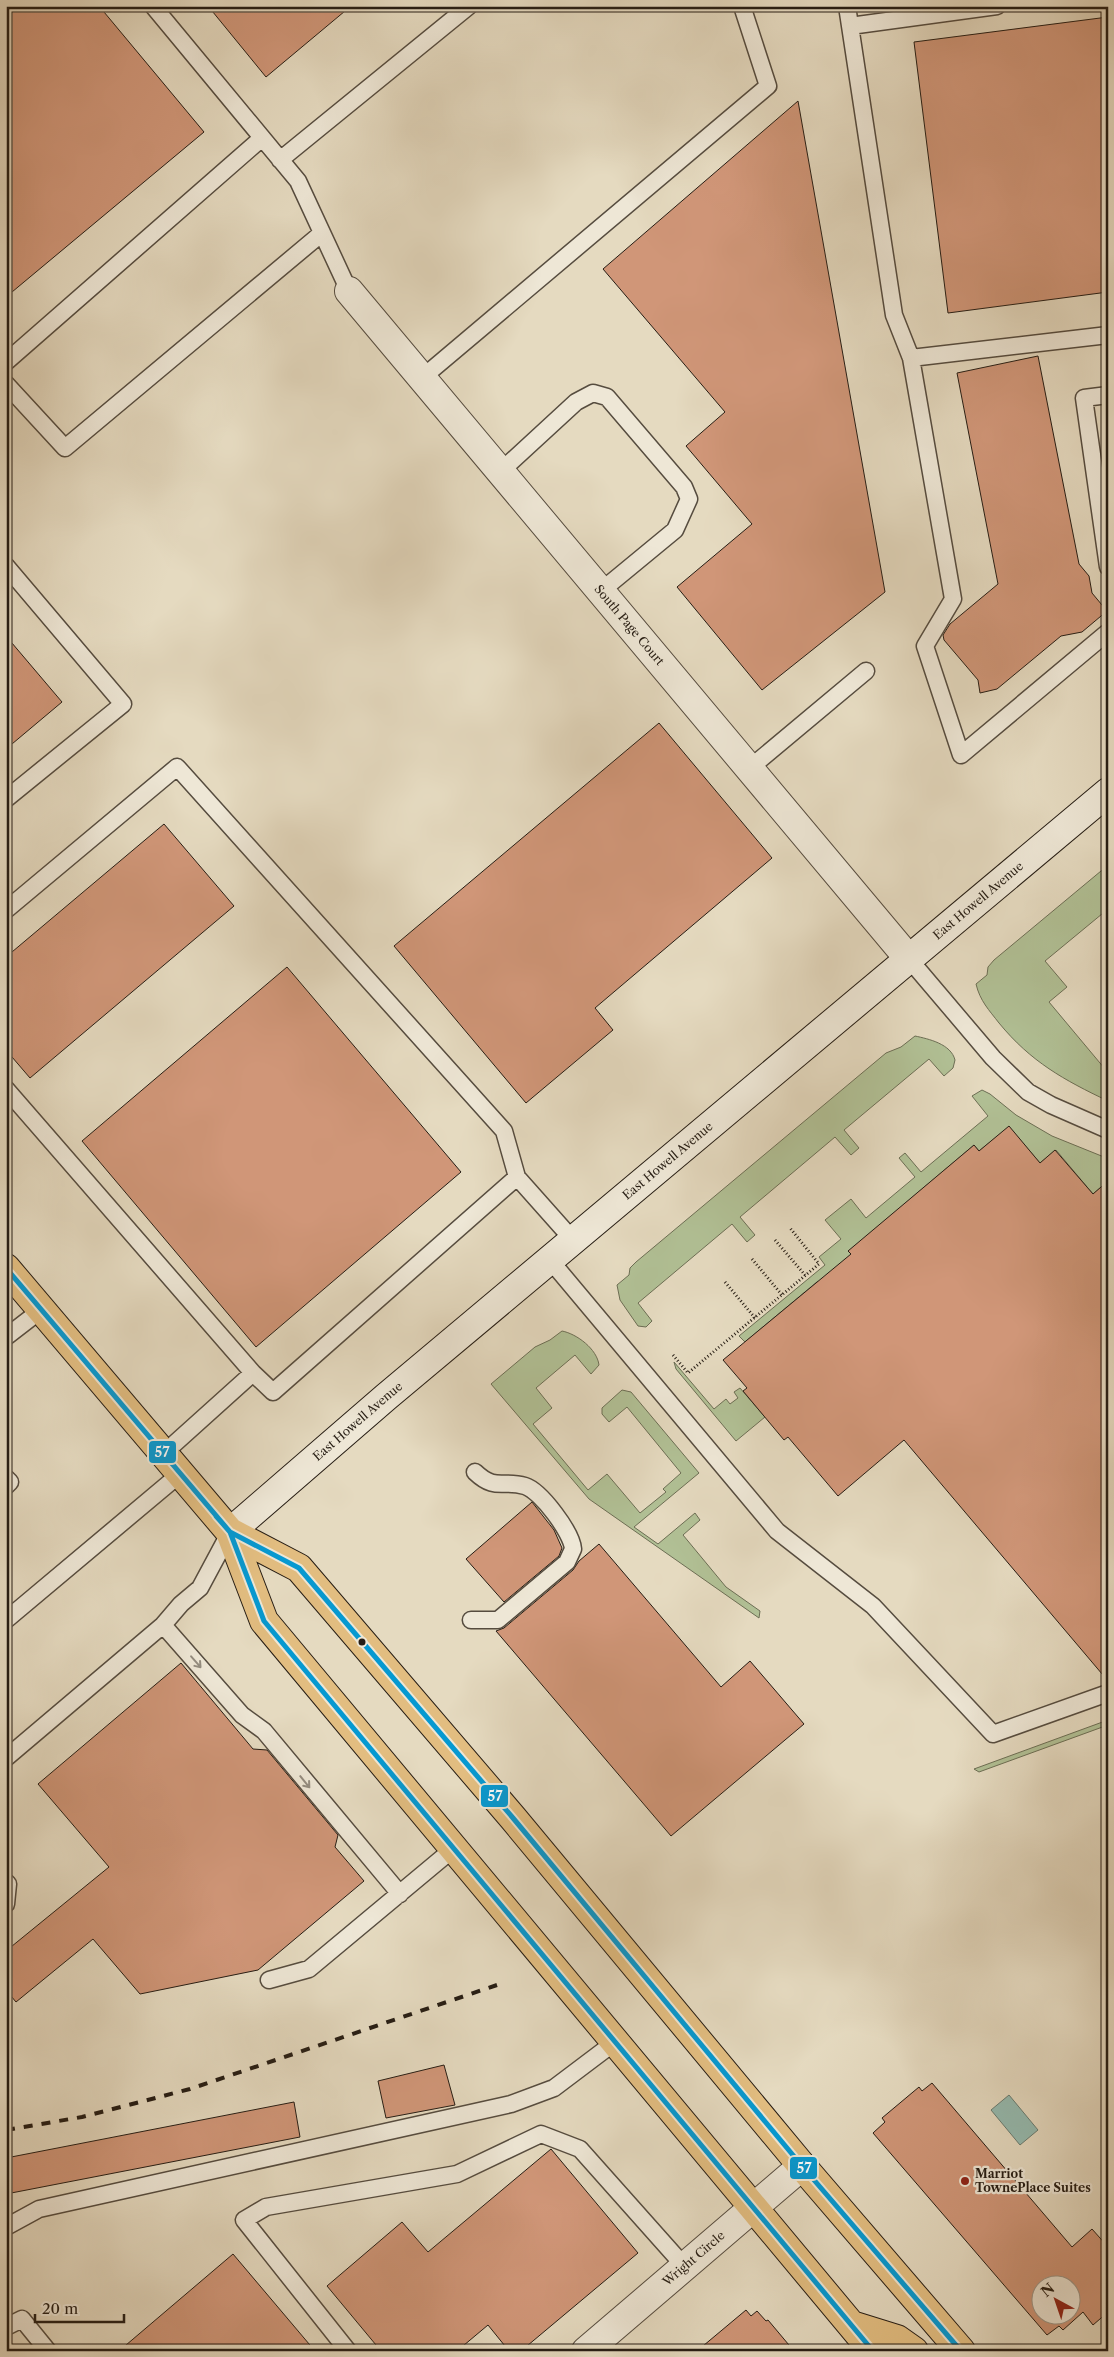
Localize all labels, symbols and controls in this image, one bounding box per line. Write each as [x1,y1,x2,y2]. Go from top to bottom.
street label: South Page Court [591,581,668,669]
street label: East Howell Avenue [930,858,1026,942]
street label: East Howell Avenue [619,1118,716,1203]
street label: East Howell Avenue [310,1378,405,1464]
line badge: 57 [148,1440,177,1464]
text: 57 [154,1443,170,1461]
unlabelled marker [357,1637,367,1647]
one-way arrow [190,1655,201,1668]
one-way arrow [299,1775,310,1788]
line badge: 57 [480,1784,509,1808]
text: 57 [487,1787,503,1805]
line badge: 57 [789,2156,818,2180]
text: 57 [796,2159,812,2177]
place label: Marriot TownePlace Suites [975,2166,1091,2195]
marker: Marriot TownePlace Suites [959,2175,971,2187]
street label: Wright Circle [659,2227,728,2290]
north arrow [1032,2274,1082,2324]
text: N [1037,2279,1058,2301]
scale bar [35,2292,124,2324]
text: 20 m [42,2299,78,2318]

